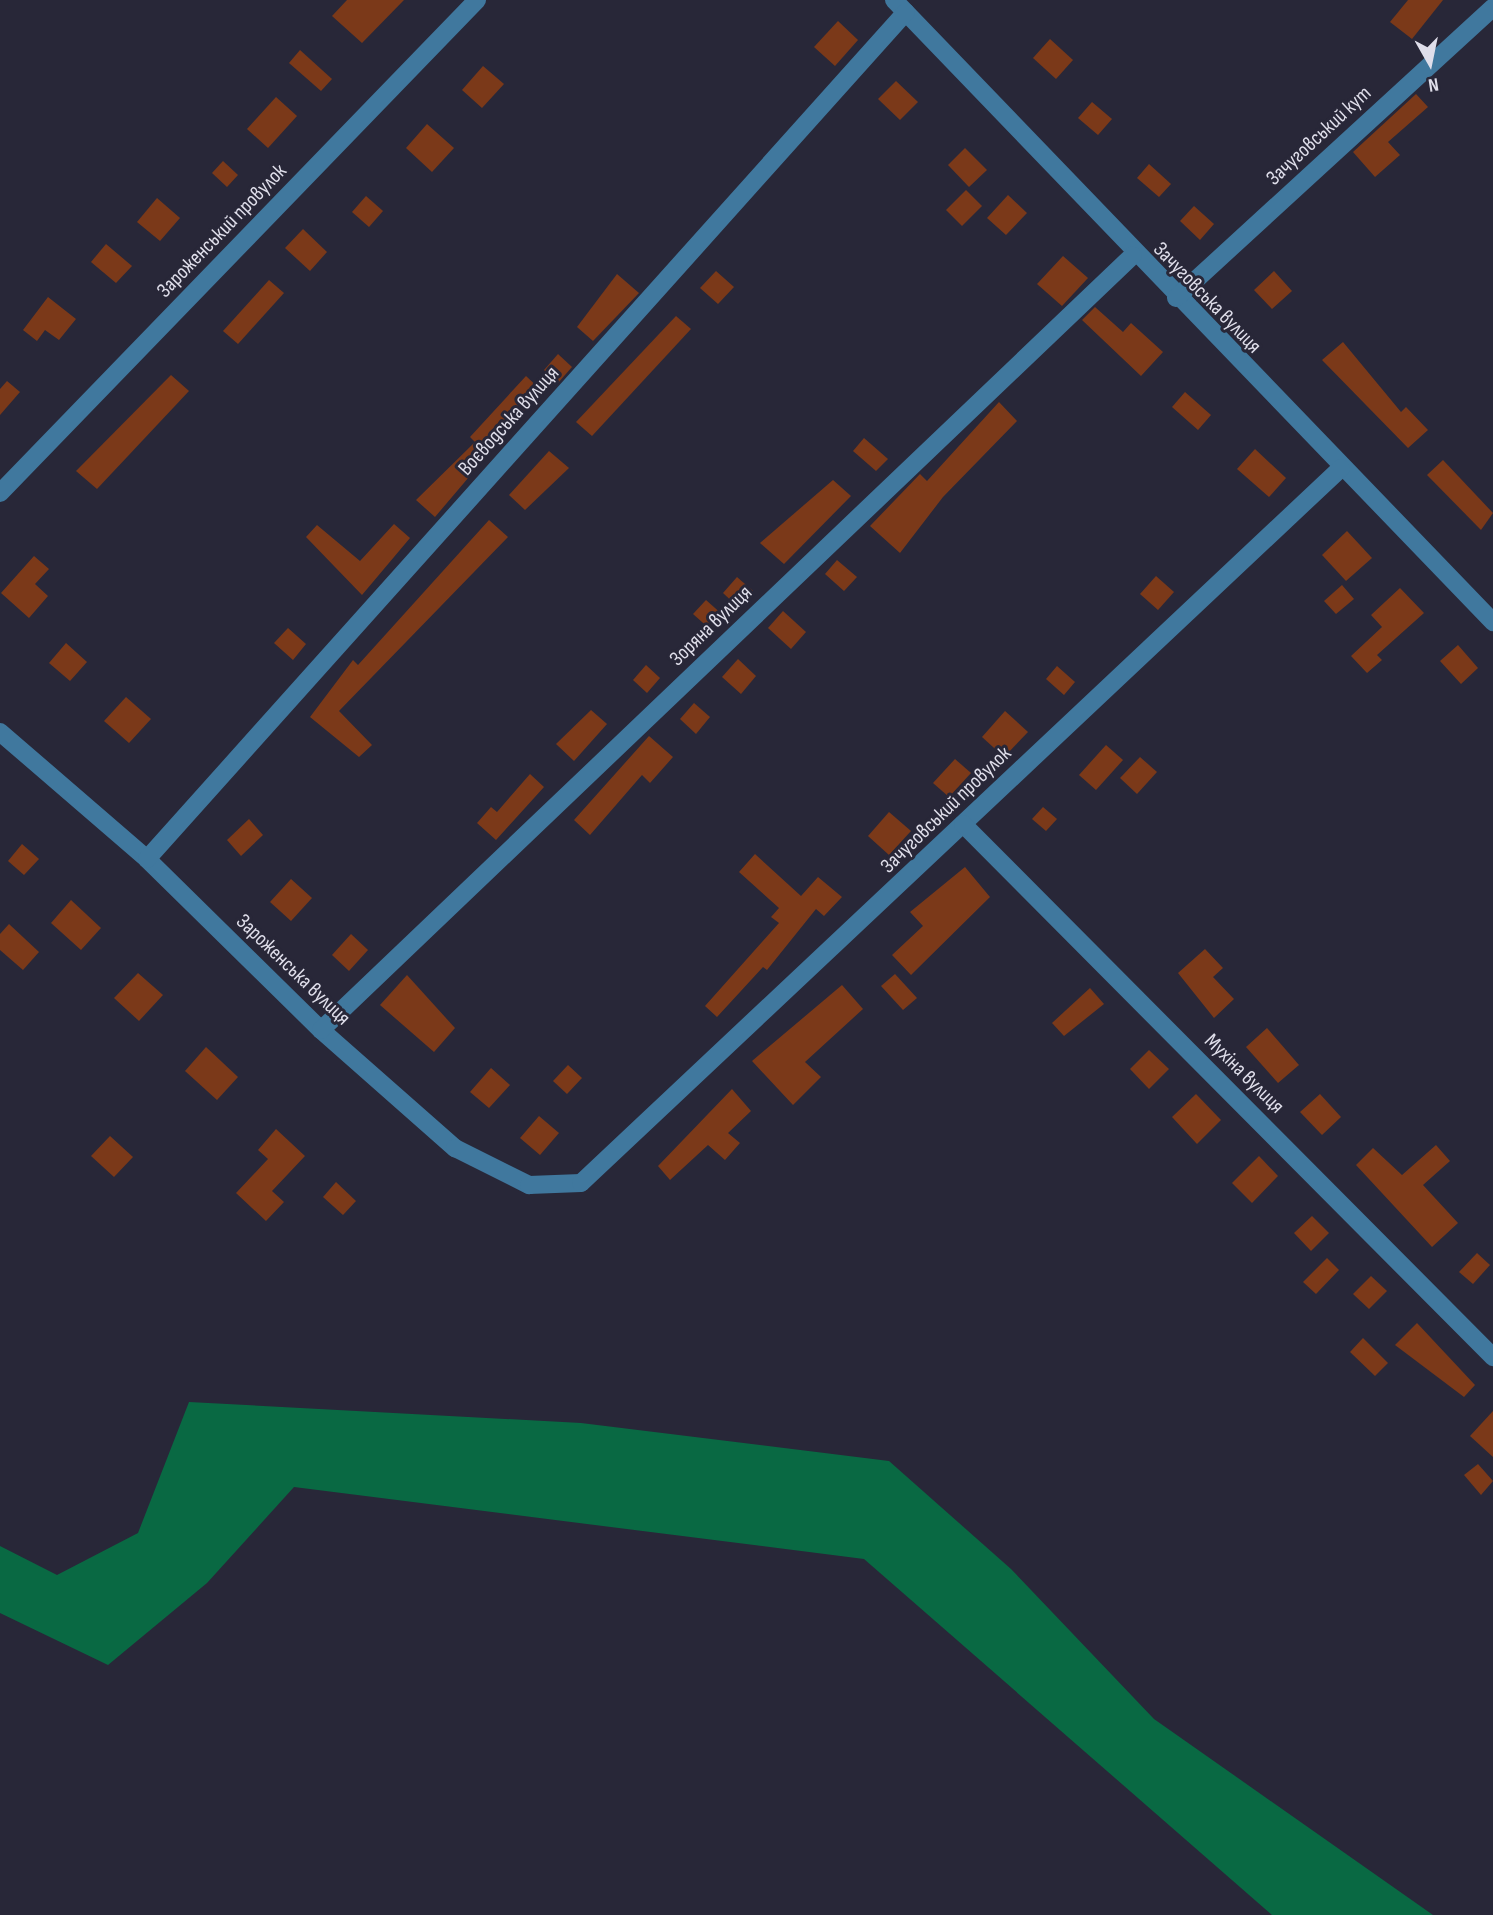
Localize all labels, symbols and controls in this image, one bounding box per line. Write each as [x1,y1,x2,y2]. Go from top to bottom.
north arrow [1395,28,1465,98]
text: N [1427,72,1440,96]
street label: Зачуговський кут [1261,81,1377,191]
street label: Зароженський провулок [152,159,292,303]
street label: Зачуговська вулиця [1148,237,1266,359]
street label: Воєводська вулиця [453,361,565,481]
street label: Зоряна вулиця [665,580,757,672]
street label: Зачуговський провулок [876,741,1016,879]
street label: Зароженська вулиця [231,909,355,1031]
street label: Мухіна вулиця [1199,1029,1289,1119]

